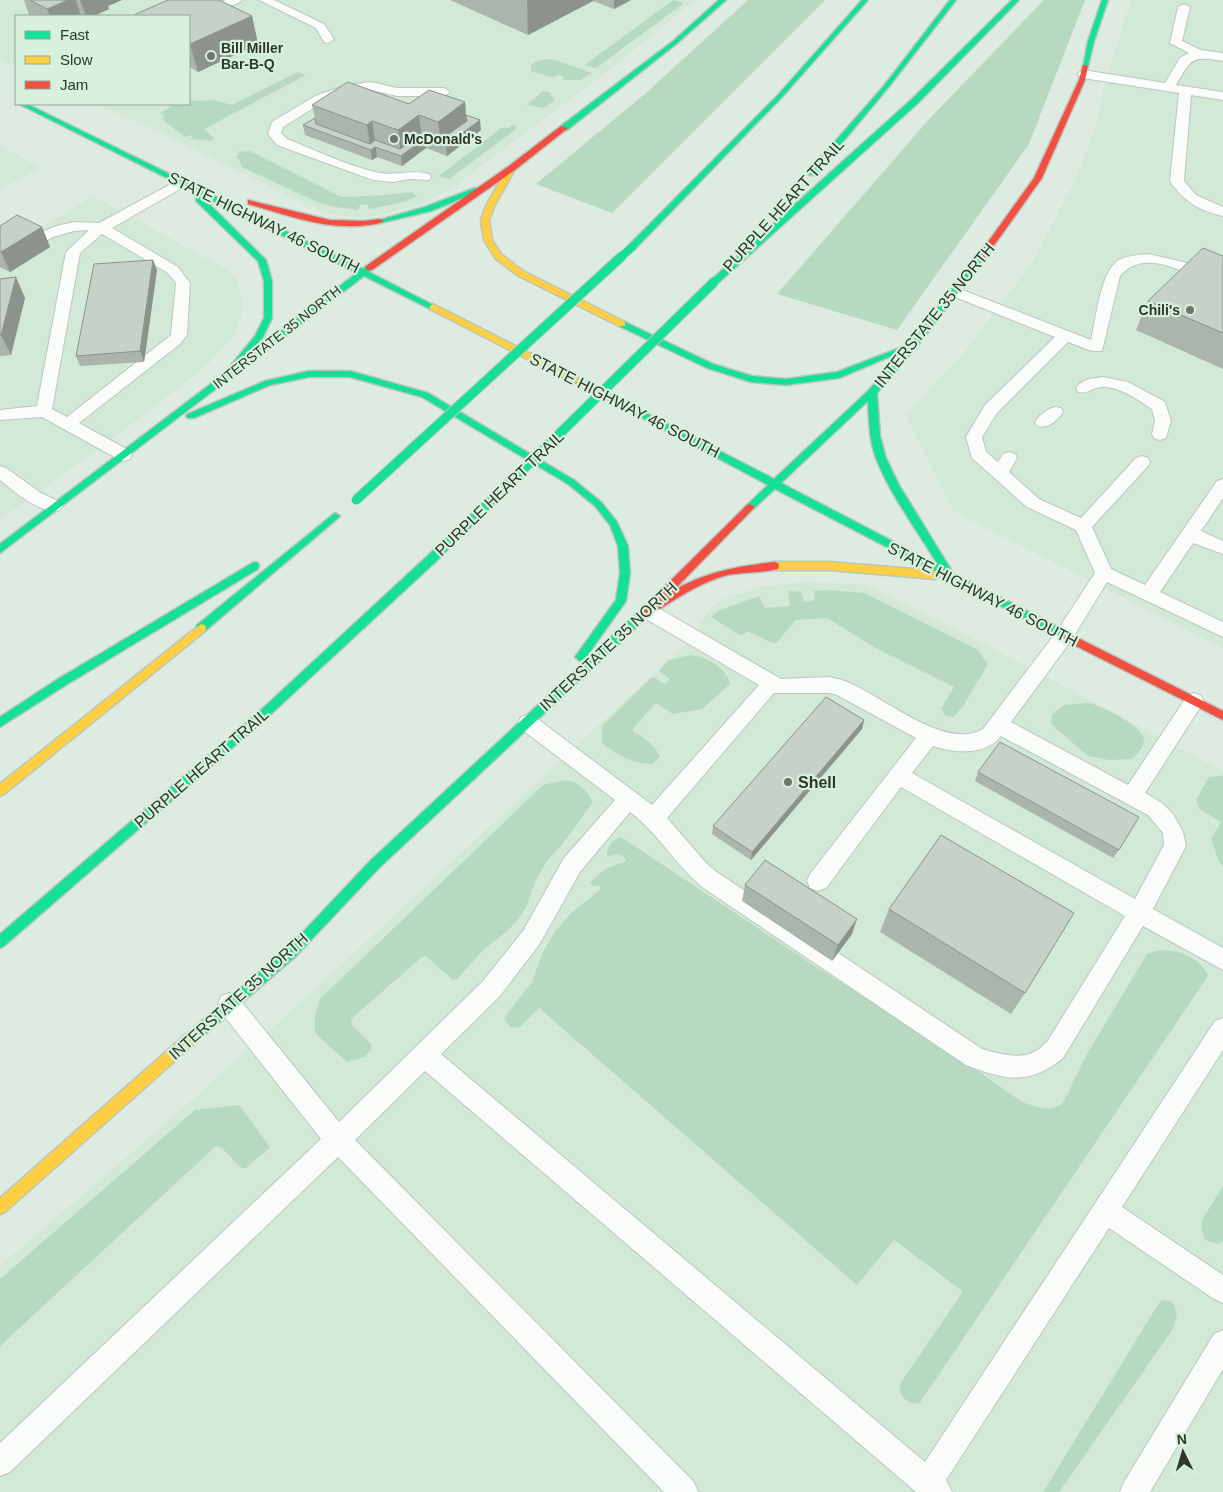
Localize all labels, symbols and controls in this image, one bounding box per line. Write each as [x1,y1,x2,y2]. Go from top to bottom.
legend [15,15,190,105]
text: Fast [60,26,90,43]
place label: Bill Miller Bar-B-Q [221,40,284,72]
marker: Bill Miller Bar-B-Q [205,50,217,62]
text: Slow [60,51,93,68]
text: Jam [60,76,88,93]
place label: McDonald's [404,131,482,147]
marker: McDonald's [388,133,400,145]
street label: PURPLE HEART TRAIL [720,136,847,275]
street label: STATE HIGHWAY 46 SOUTH [165,169,362,276]
street label: INTERSTATE 35 NORTH [871,240,998,391]
street label: INTERSTATE 35 NORTH [210,282,344,392]
place label: Chili's [1139,302,1180,318]
marker: Chili's [1184,304,1196,316]
street label: STATE HIGHWAY 46 SOUTH [527,350,723,461]
street label: PURPLE HEART TRAIL [432,428,567,559]
street label: STATE HIGHWAY 46 SOUTH [885,539,1081,650]
street label: INTERSTATE 35 NORTH [537,579,680,714]
street label: PURPLE HEART TRAIL [131,706,272,831]
place label: Shell [798,774,836,791]
marker: Shell [782,776,794,788]
street label: INTERSTATE 35 NORTH [166,930,311,1063]
north arrow [1158,1427,1208,1477]
text: N [1176,1431,1188,1447]

